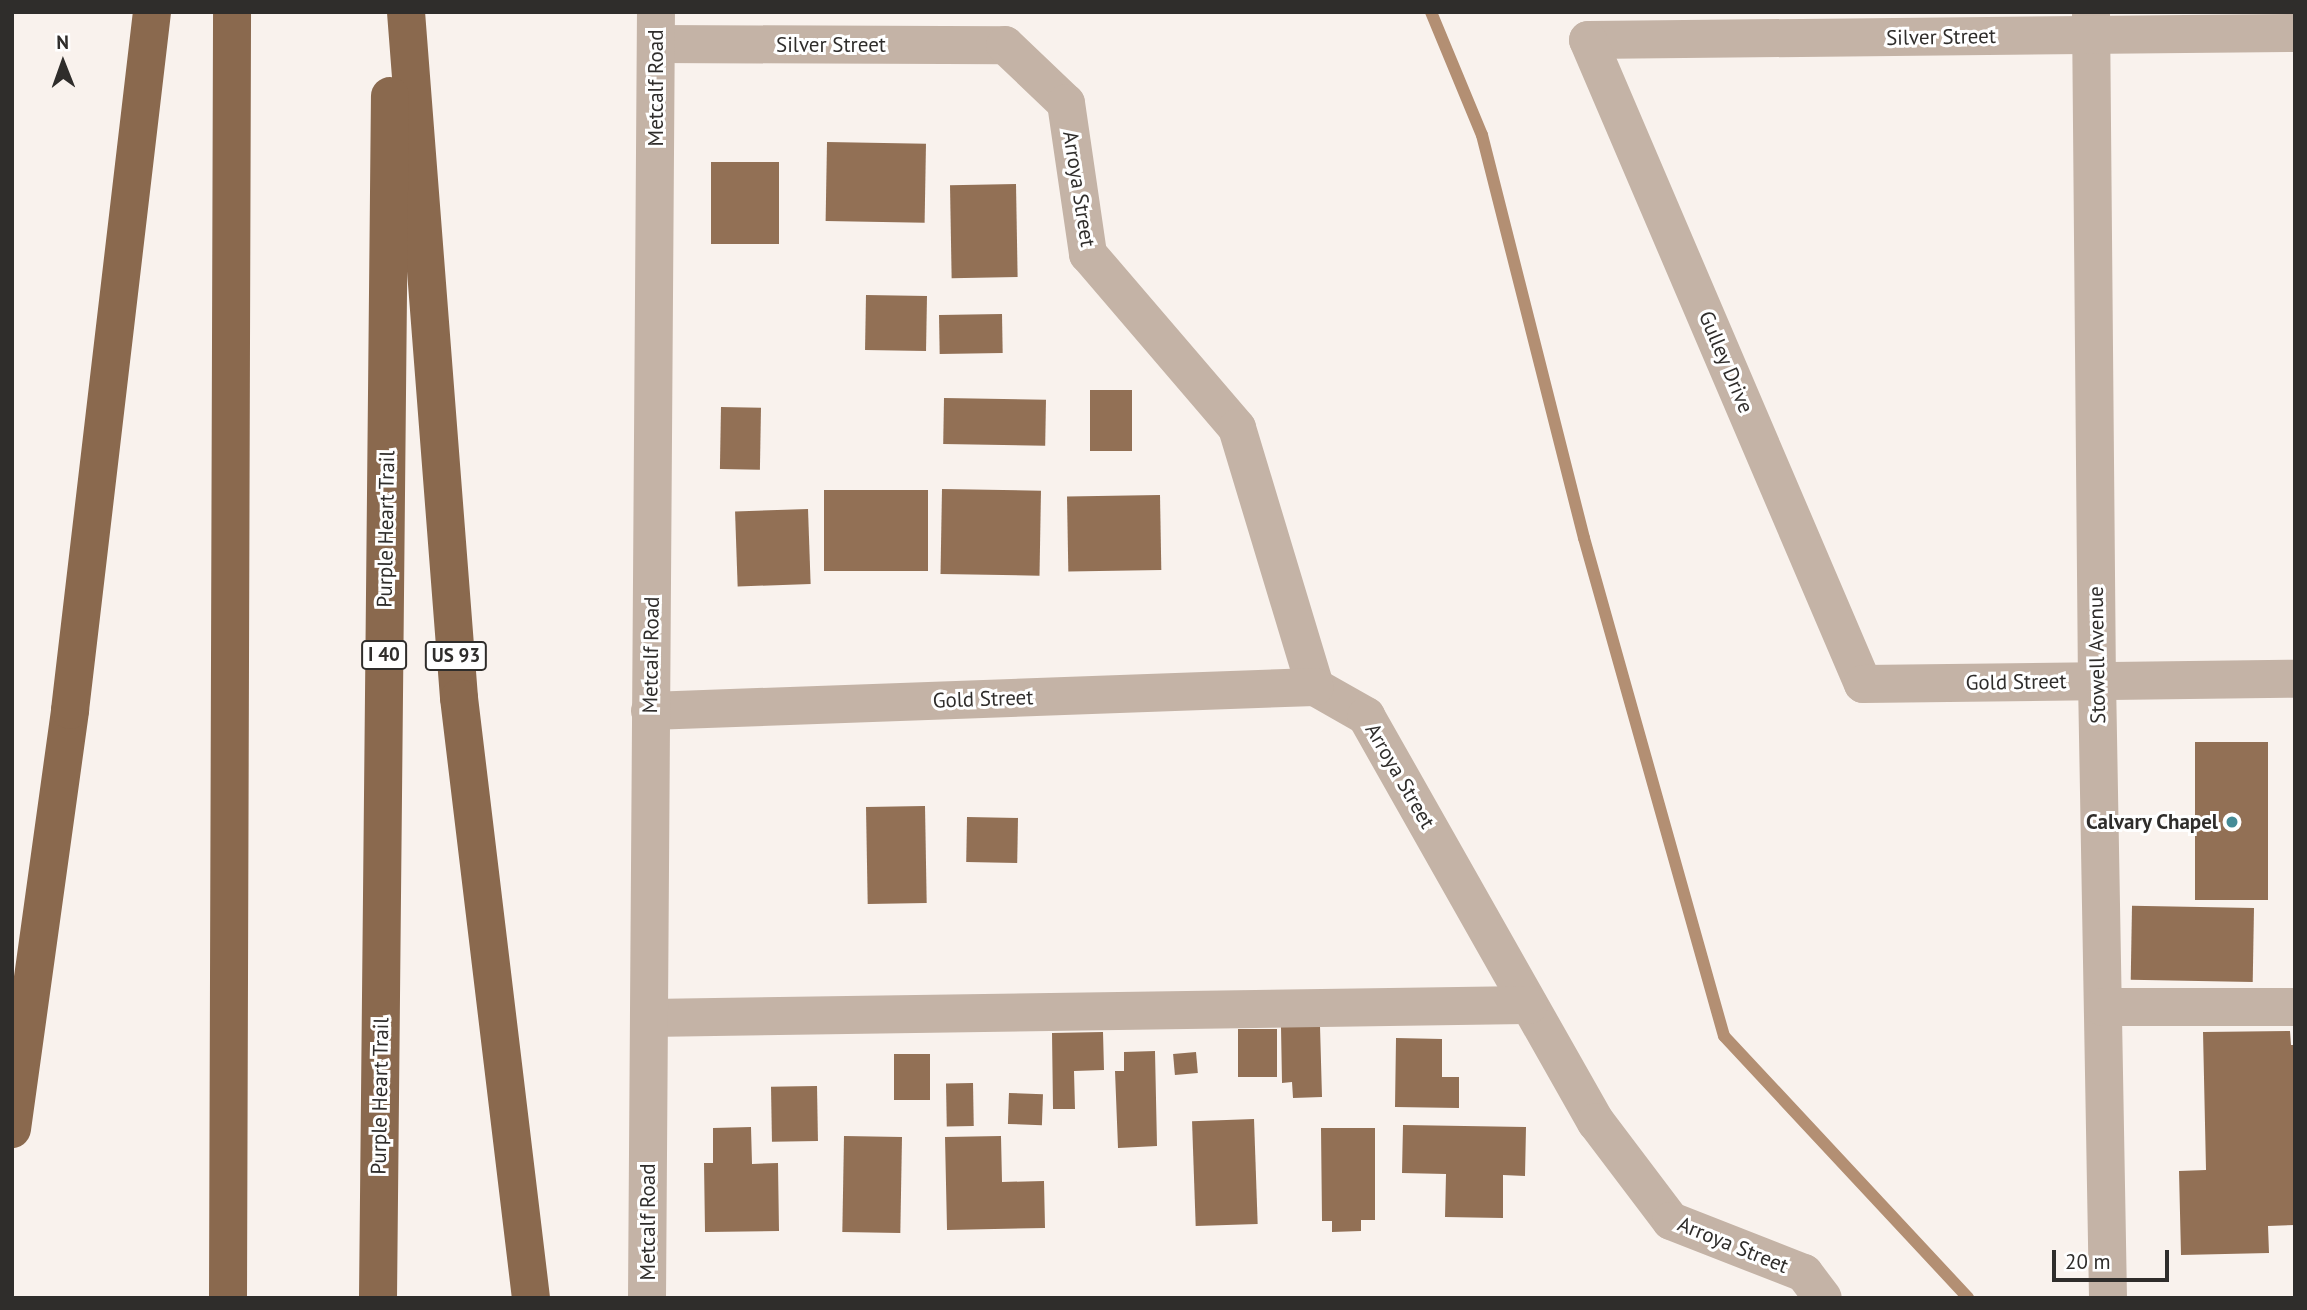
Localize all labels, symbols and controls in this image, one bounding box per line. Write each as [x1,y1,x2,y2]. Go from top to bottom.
street label: Silver Street [1886,23,1996,51]
north arrow [28,28,98,98]
text: N [56,30,69,54]
street label: Metcalf Road [643,30,669,146]
street label: Silver Street [776,32,886,58]
street label: Arroya Street [1057,129,1101,249]
street label: Gulley Drive [1693,307,1759,417]
street label: Purple Heart Trail [372,450,400,608]
street label: Stowell Avenue [2083,586,2111,724]
street label: Metcalf Road [637,596,665,714]
road number: I 40 [360,640,408,670]
road number: US 93 [424,640,488,671]
street label: Gold Street [1965,669,2067,695]
street label: Gold Street [932,685,1034,713]
street label: Arroya Street [1360,719,1440,833]
place label: Calvary Chapel [2085,809,2218,835]
marker: Calvary Chapel [2224,814,2240,830]
street label: Purple Heart Trail [366,1017,394,1175]
street label: Metcalf Road [635,1164,661,1280]
street label: Arroya Street [1674,1211,1792,1279]
scale bar [2055,1236,2172,1280]
text: 20 m [2065,1248,2111,1275]

